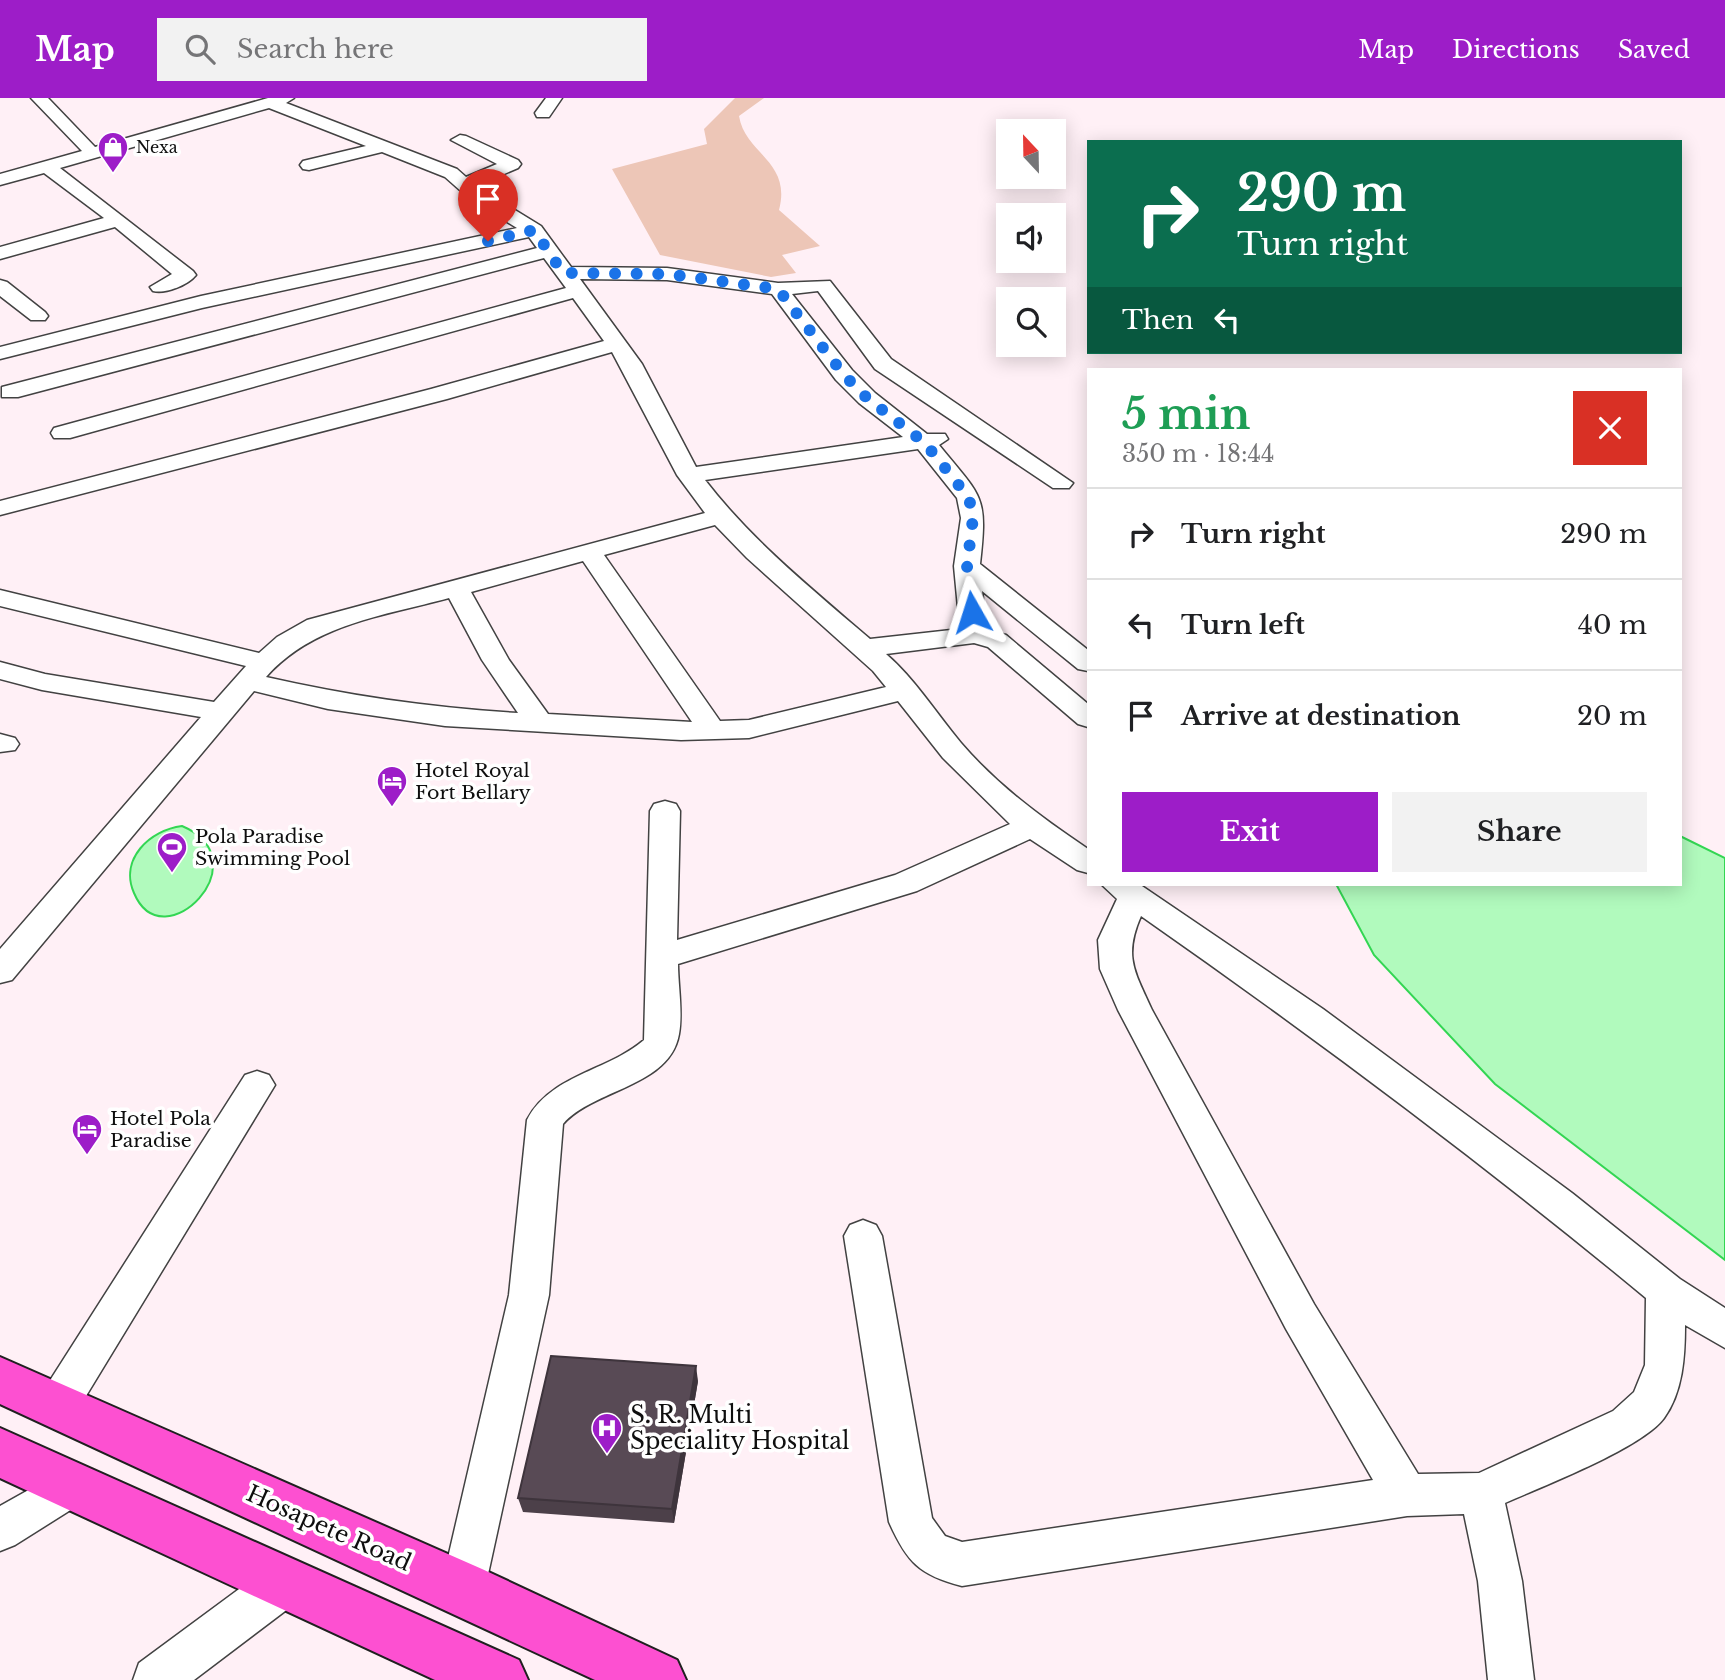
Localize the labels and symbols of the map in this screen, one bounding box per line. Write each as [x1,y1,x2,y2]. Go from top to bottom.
north arrow [996,119,1066,189]
shop icon: Nexa [96,130,130,174]
place label: Nexa [136,137,178,157]
pin [458,169,518,241]
position arrow [935,575,1009,649]
place label: Hotel Royal Fort Bellary [415,759,531,804]
hotel icon: Hotel Royal Fort Bellary [375,764,409,808]
place label: Pola Paradise Swimming Pool [195,825,350,870]
sports icon: Pola Paradise Swimming Pool [155,830,189,874]
place label: Hotel Pola Paradise [110,1107,211,1152]
hotel icon: Hotel Pola Paradise [70,1112,104,1156]
place label: S. R. Multi Speciality Hospital [630,1401,850,1455]
hospital icon: S. R. Multi Speciality Hospital [590,1411,624,1455]
street label: Hosapete Road [242,1479,416,1577]

